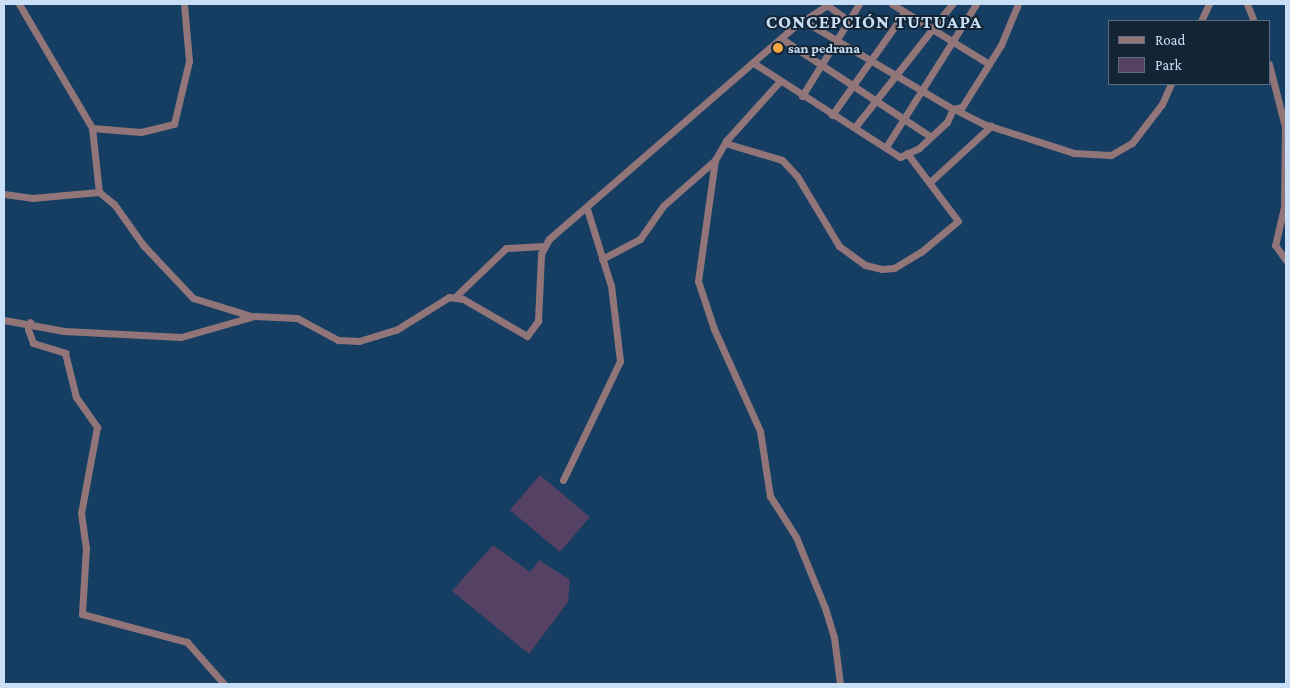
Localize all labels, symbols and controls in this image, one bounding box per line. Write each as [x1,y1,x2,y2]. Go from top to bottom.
district label: CONCEPCIÓN TUTUAPA [763,11,985,33]
legend [1108,20,1270,85]
text: Road [1155,32,1185,48]
place label: san pedrana [788,40,860,56]
marker: san pedrana [772,42,784,54]
text: Park [1155,57,1182,73]

